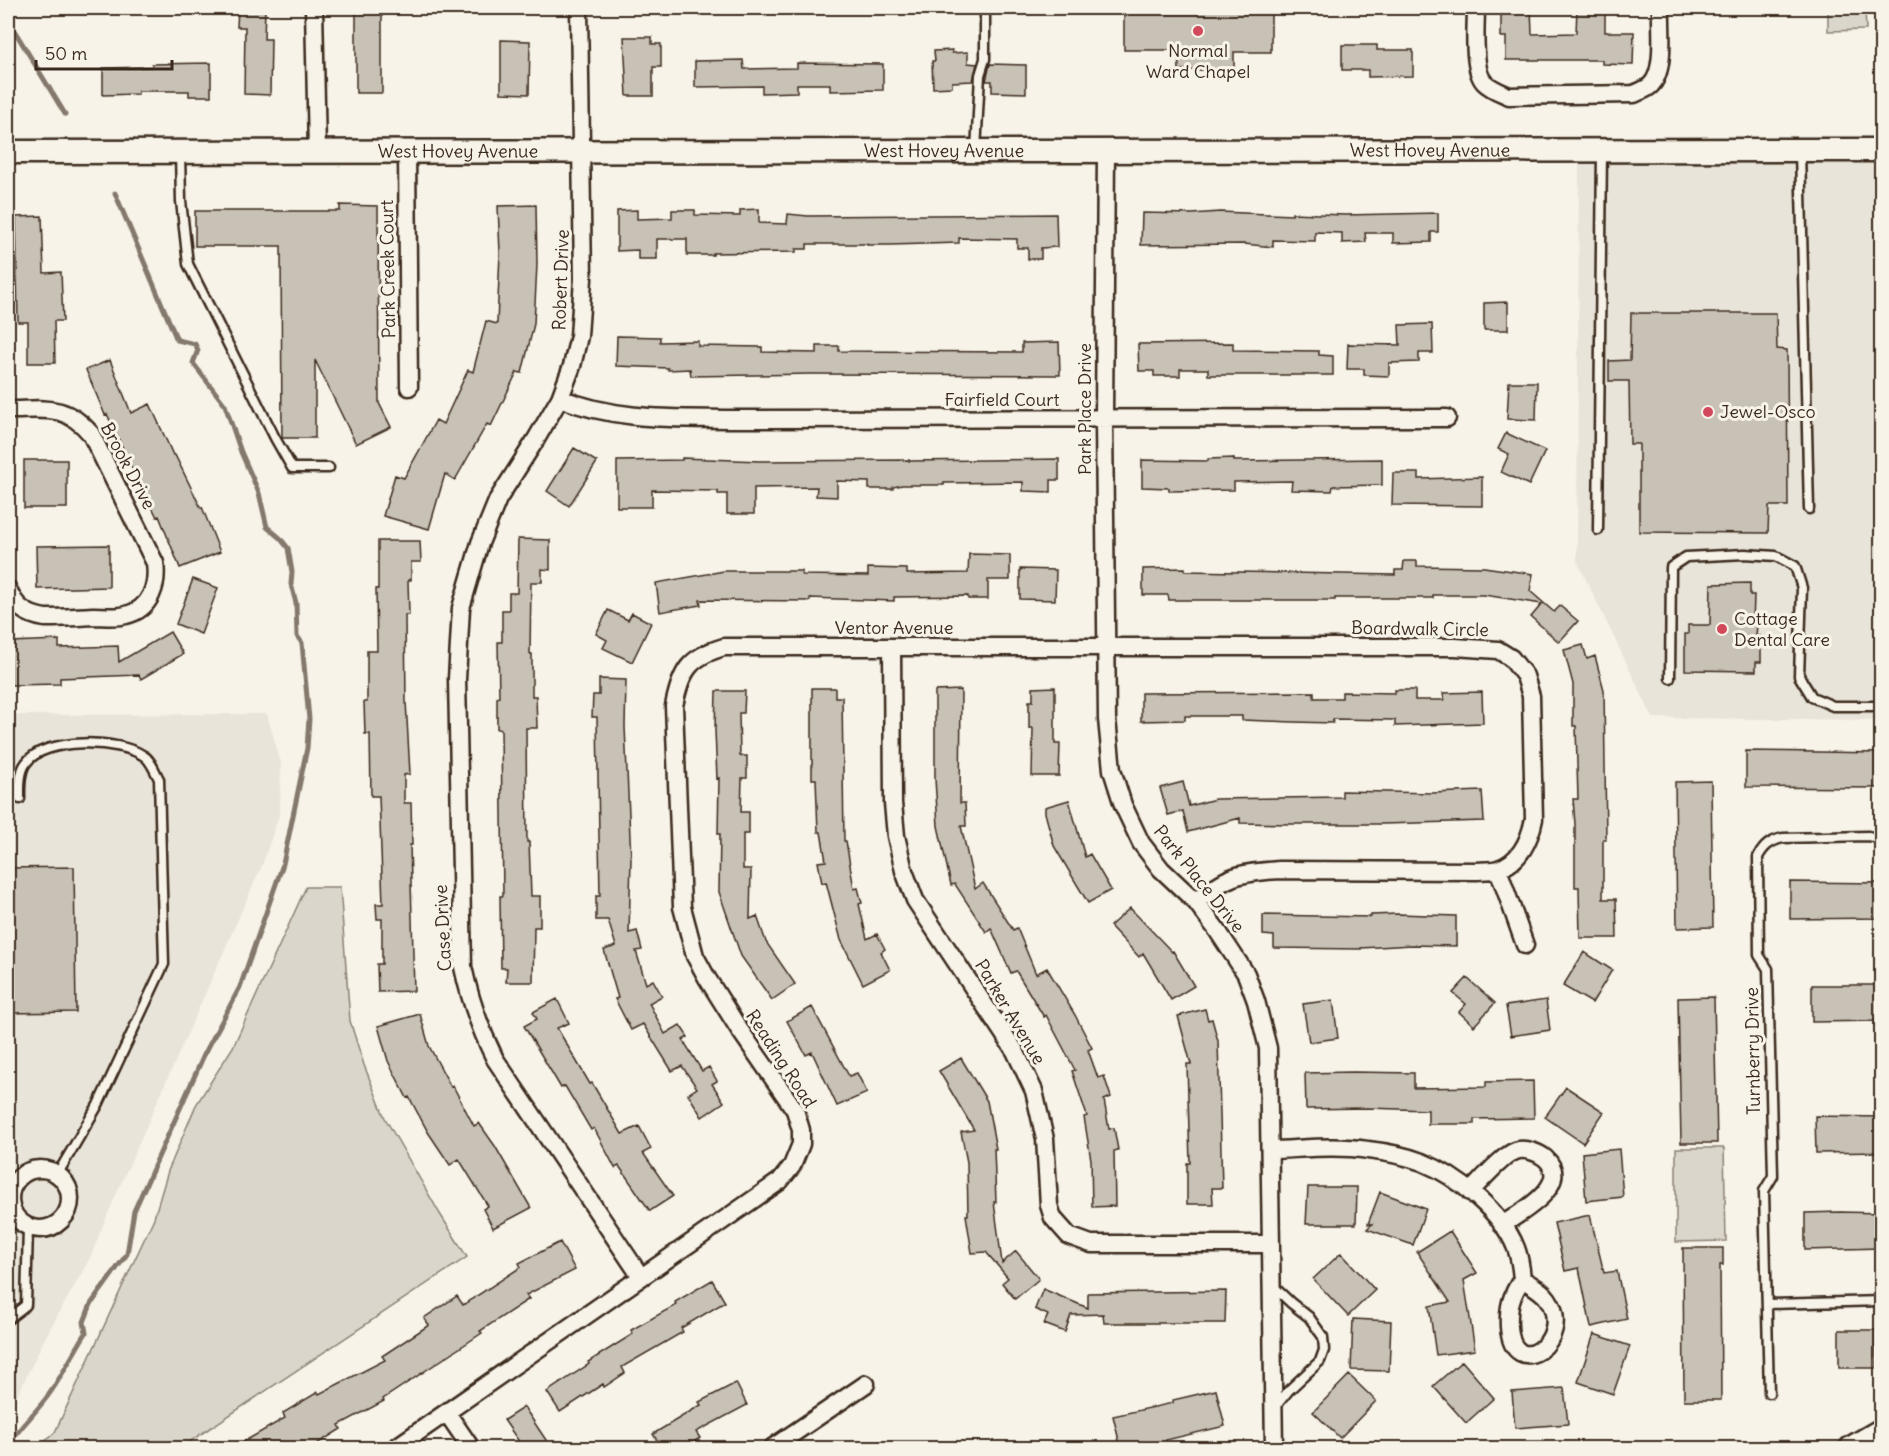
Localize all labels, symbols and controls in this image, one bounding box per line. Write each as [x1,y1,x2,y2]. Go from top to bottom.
marker: Normal Ward Chapel [1191,24,1205,38]
scale bar [36,33,172,71]
place label: Normal Ward Chapel [1146,39,1250,83]
text: 50 m [45,42,87,65]
street label: West Hovey Avenue [1350,138,1510,162]
street label: West Hovey Avenue [378,139,538,163]
street label: West Hovey Avenue [864,139,1024,162]
street label: Park Creek Court [375,200,400,338]
street label: Robert Drive [547,229,574,331]
street label: Park Place Drive [1073,343,1096,475]
street label: Fairfield Court [944,388,1060,411]
place label: Jewel-Osco [1720,400,1816,423]
marker: Jewel-Osco [1701,405,1715,419]
street label: Brook Drive [96,418,161,513]
place label: Cottage Dental Care [1734,607,1830,651]
street label: Ventor Avenue [835,616,953,639]
street label: Boardwalk Circle [1351,616,1489,641]
marker: Cottage Dental Care [1715,622,1729,636]
street label: Park Place Drive [1149,820,1250,937]
street label: Case Drive [429,884,456,972]
street label: Parker Avenue [970,955,1051,1069]
street label: Turnberry Drive [1740,987,1765,1115]
street label: Reading Road [741,1005,822,1113]

